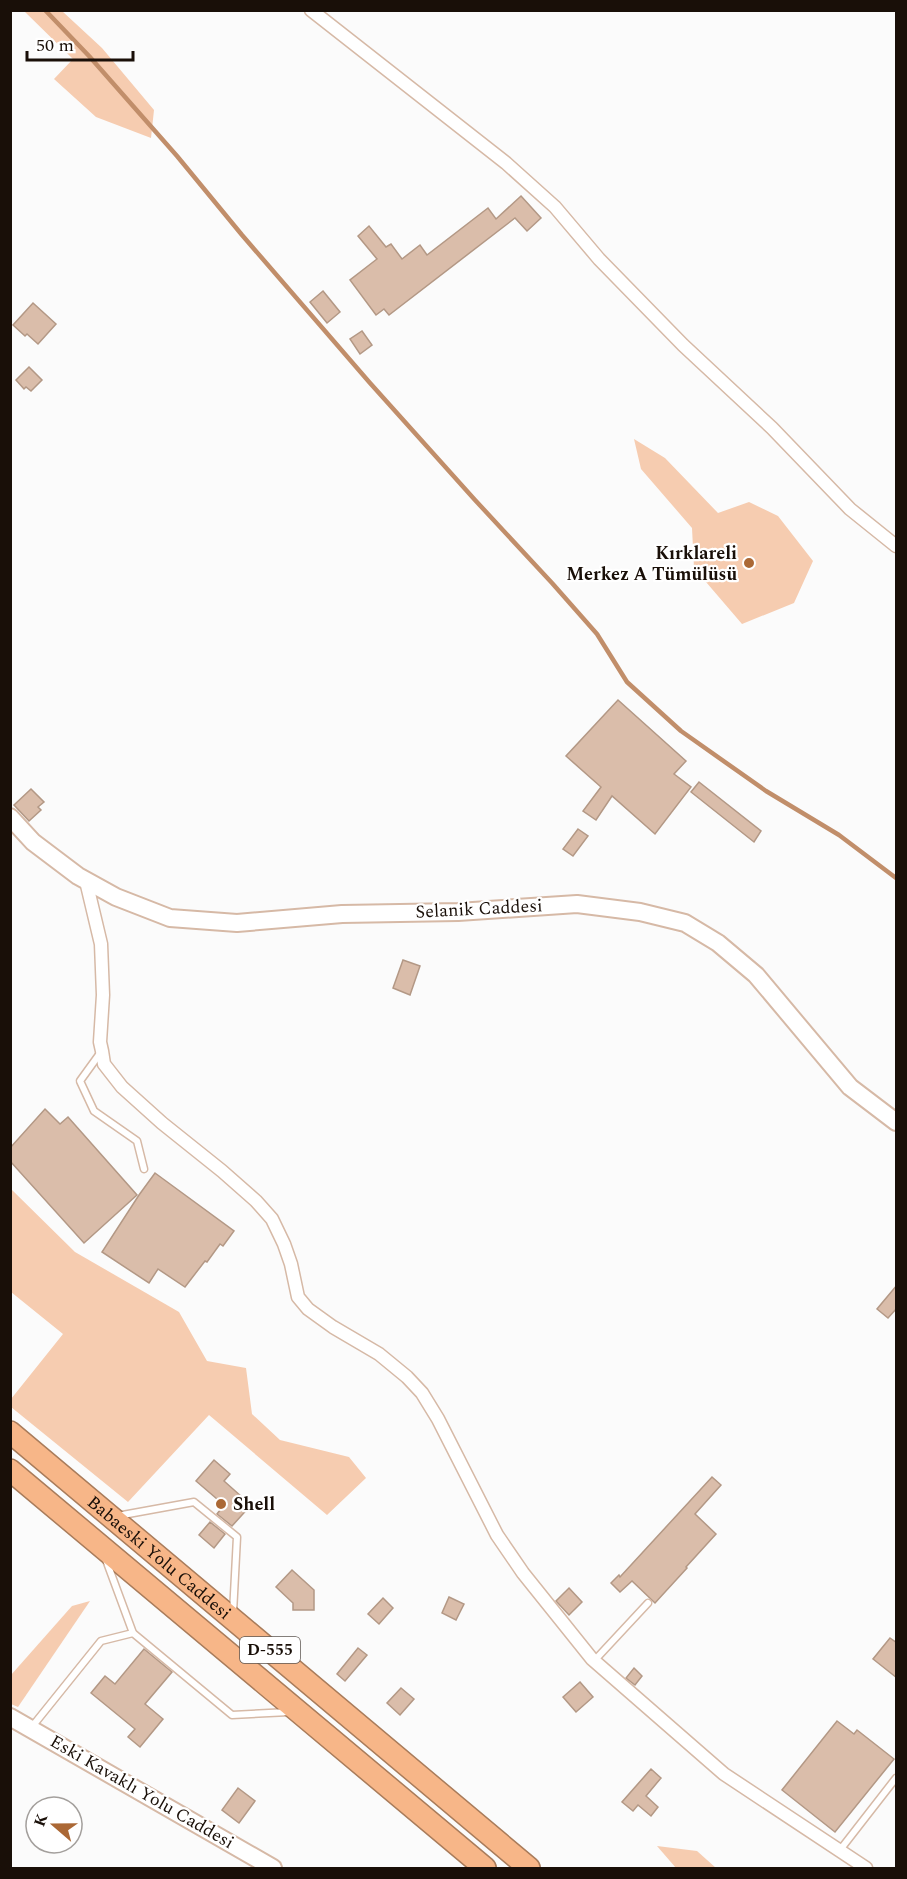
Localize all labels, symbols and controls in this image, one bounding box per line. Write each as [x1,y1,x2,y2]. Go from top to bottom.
scale bar [27,24,134,62]
text: 50 m [36,32,74,59]
place label: Kırklareli Merkez A Tümülüsü [566,540,737,588]
marker: Kırklareli Merkez A Tümülüsü [742,556,756,570]
street label: Selanik Caddesi [415,892,543,926]
street label: Babaeski Yolu Caddesi [81,1489,237,1626]
place label: Shell [233,1491,275,1518]
marker: Shell [214,1497,228,1511]
road number: D-555 [240,1637,300,1663]
street label: Eski Kavaklı Yolu Caddesi [45,1728,239,1856]
north arrow [24,1795,84,1855]
text: K [27,1810,54,1830]

